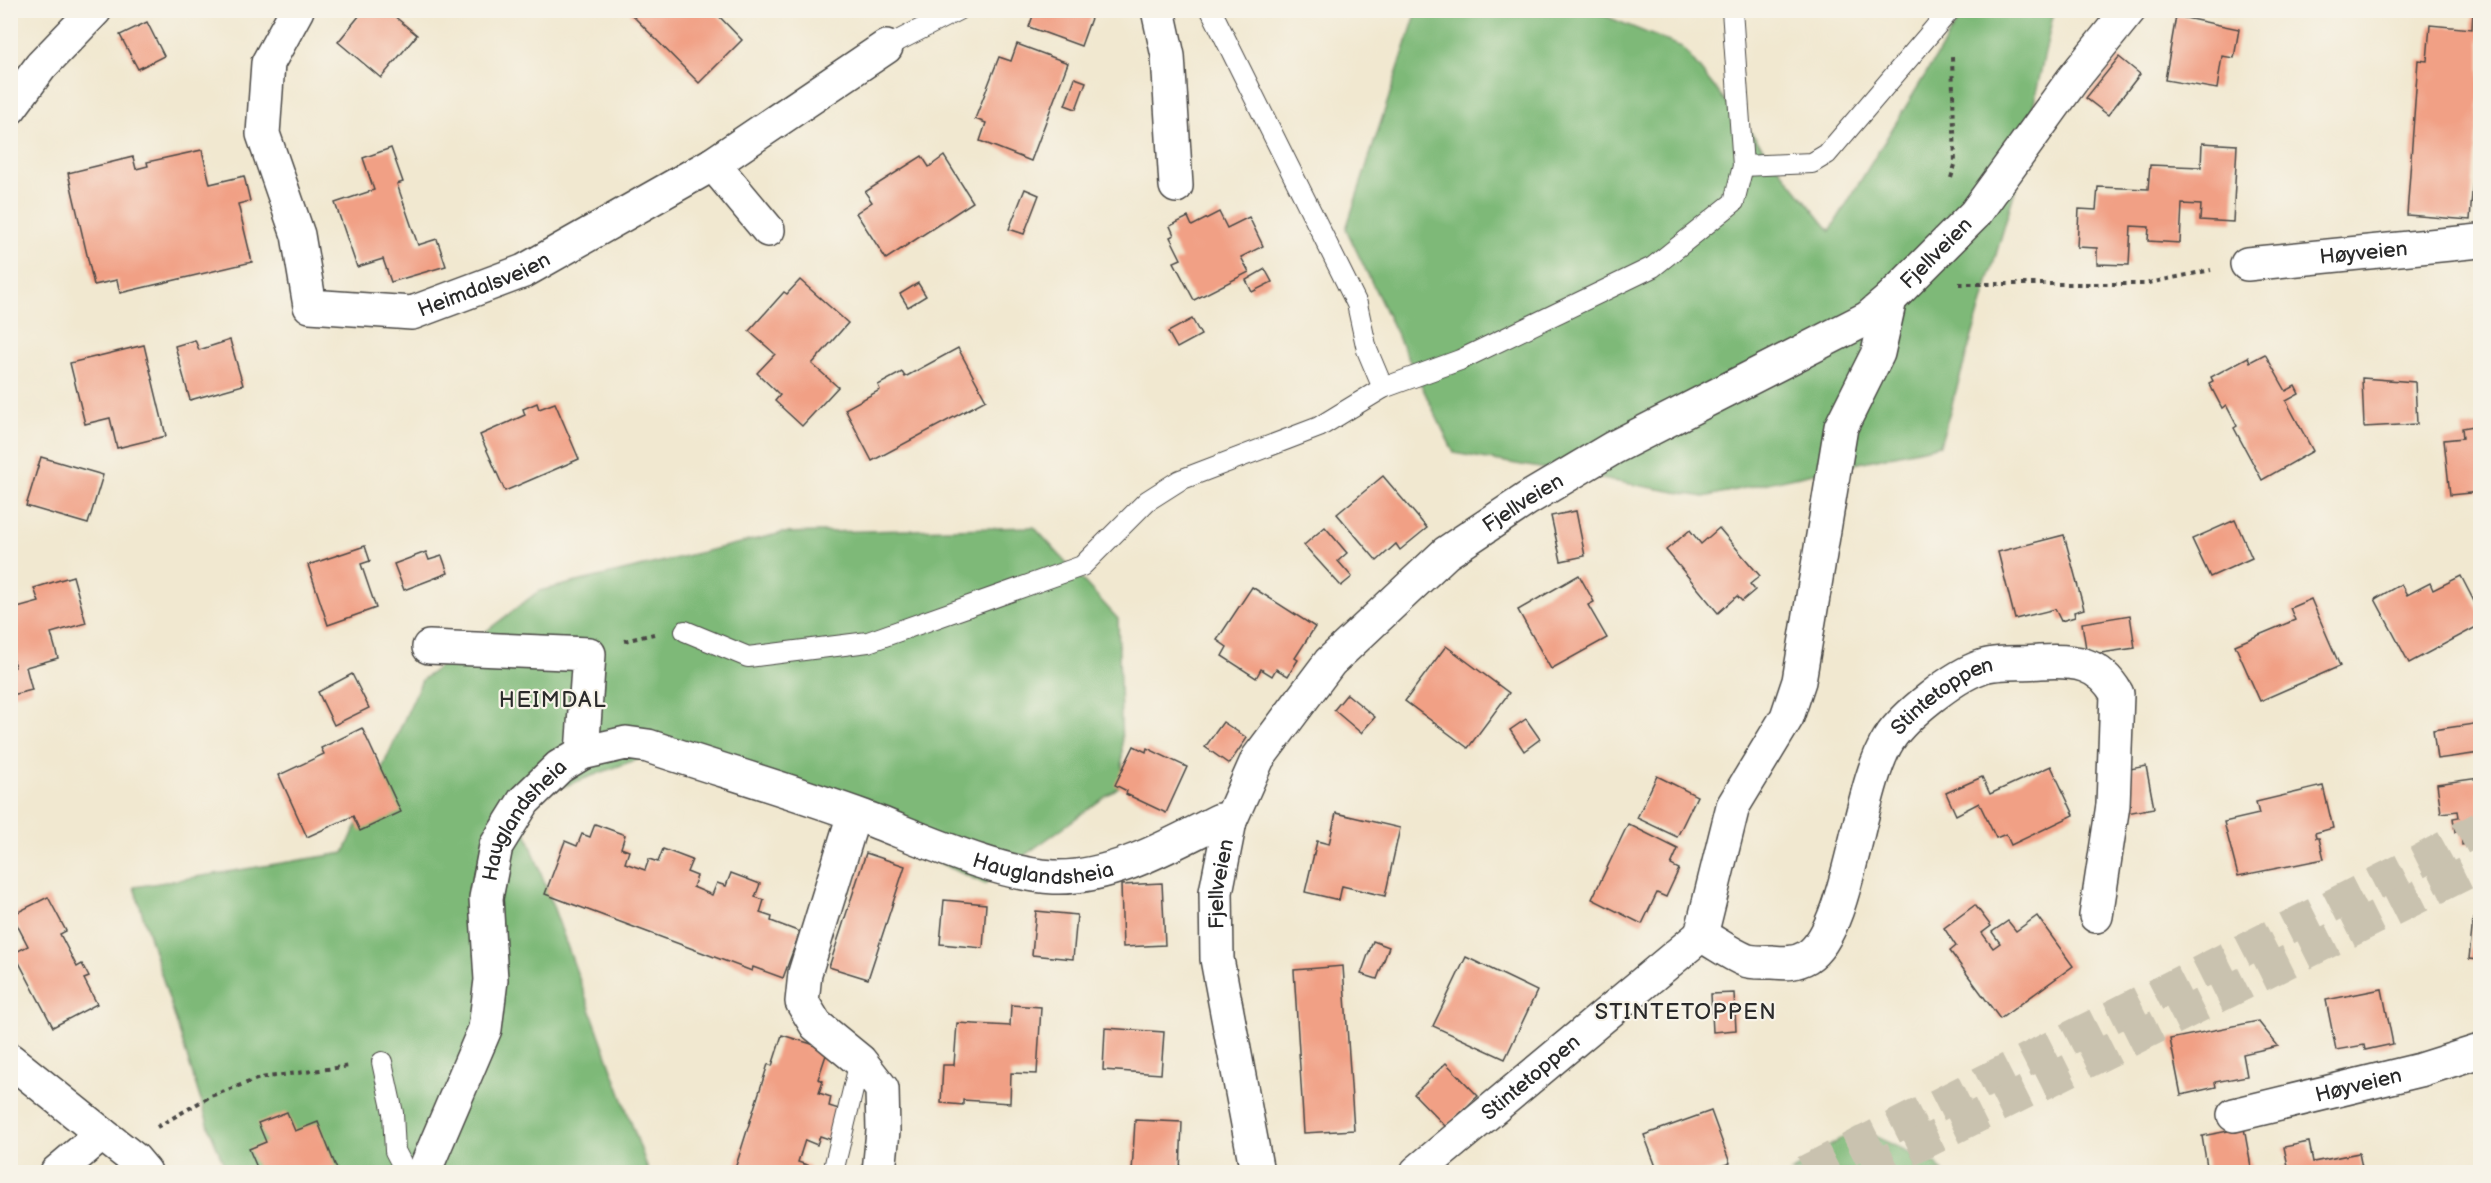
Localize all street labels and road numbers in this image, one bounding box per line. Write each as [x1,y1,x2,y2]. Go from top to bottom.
street label: Fjellveien [1895,212,1977,294]
street label: Høyveien [2318,236,2409,270]
street label: Heimdalsveien [414,247,555,323]
street label: Fjellveien [1478,468,1568,538]
street label: Stintetoppen [1886,652,1995,740]
street label: Hauglandsheia [478,754,572,883]
street label: Fjellveien [1204,837,1239,929]
street label: Hauglandsheia [969,848,1116,890]
street label: Stintetoppen [1477,1029,1585,1126]
street label: Høyveien [2313,1063,2404,1108]

